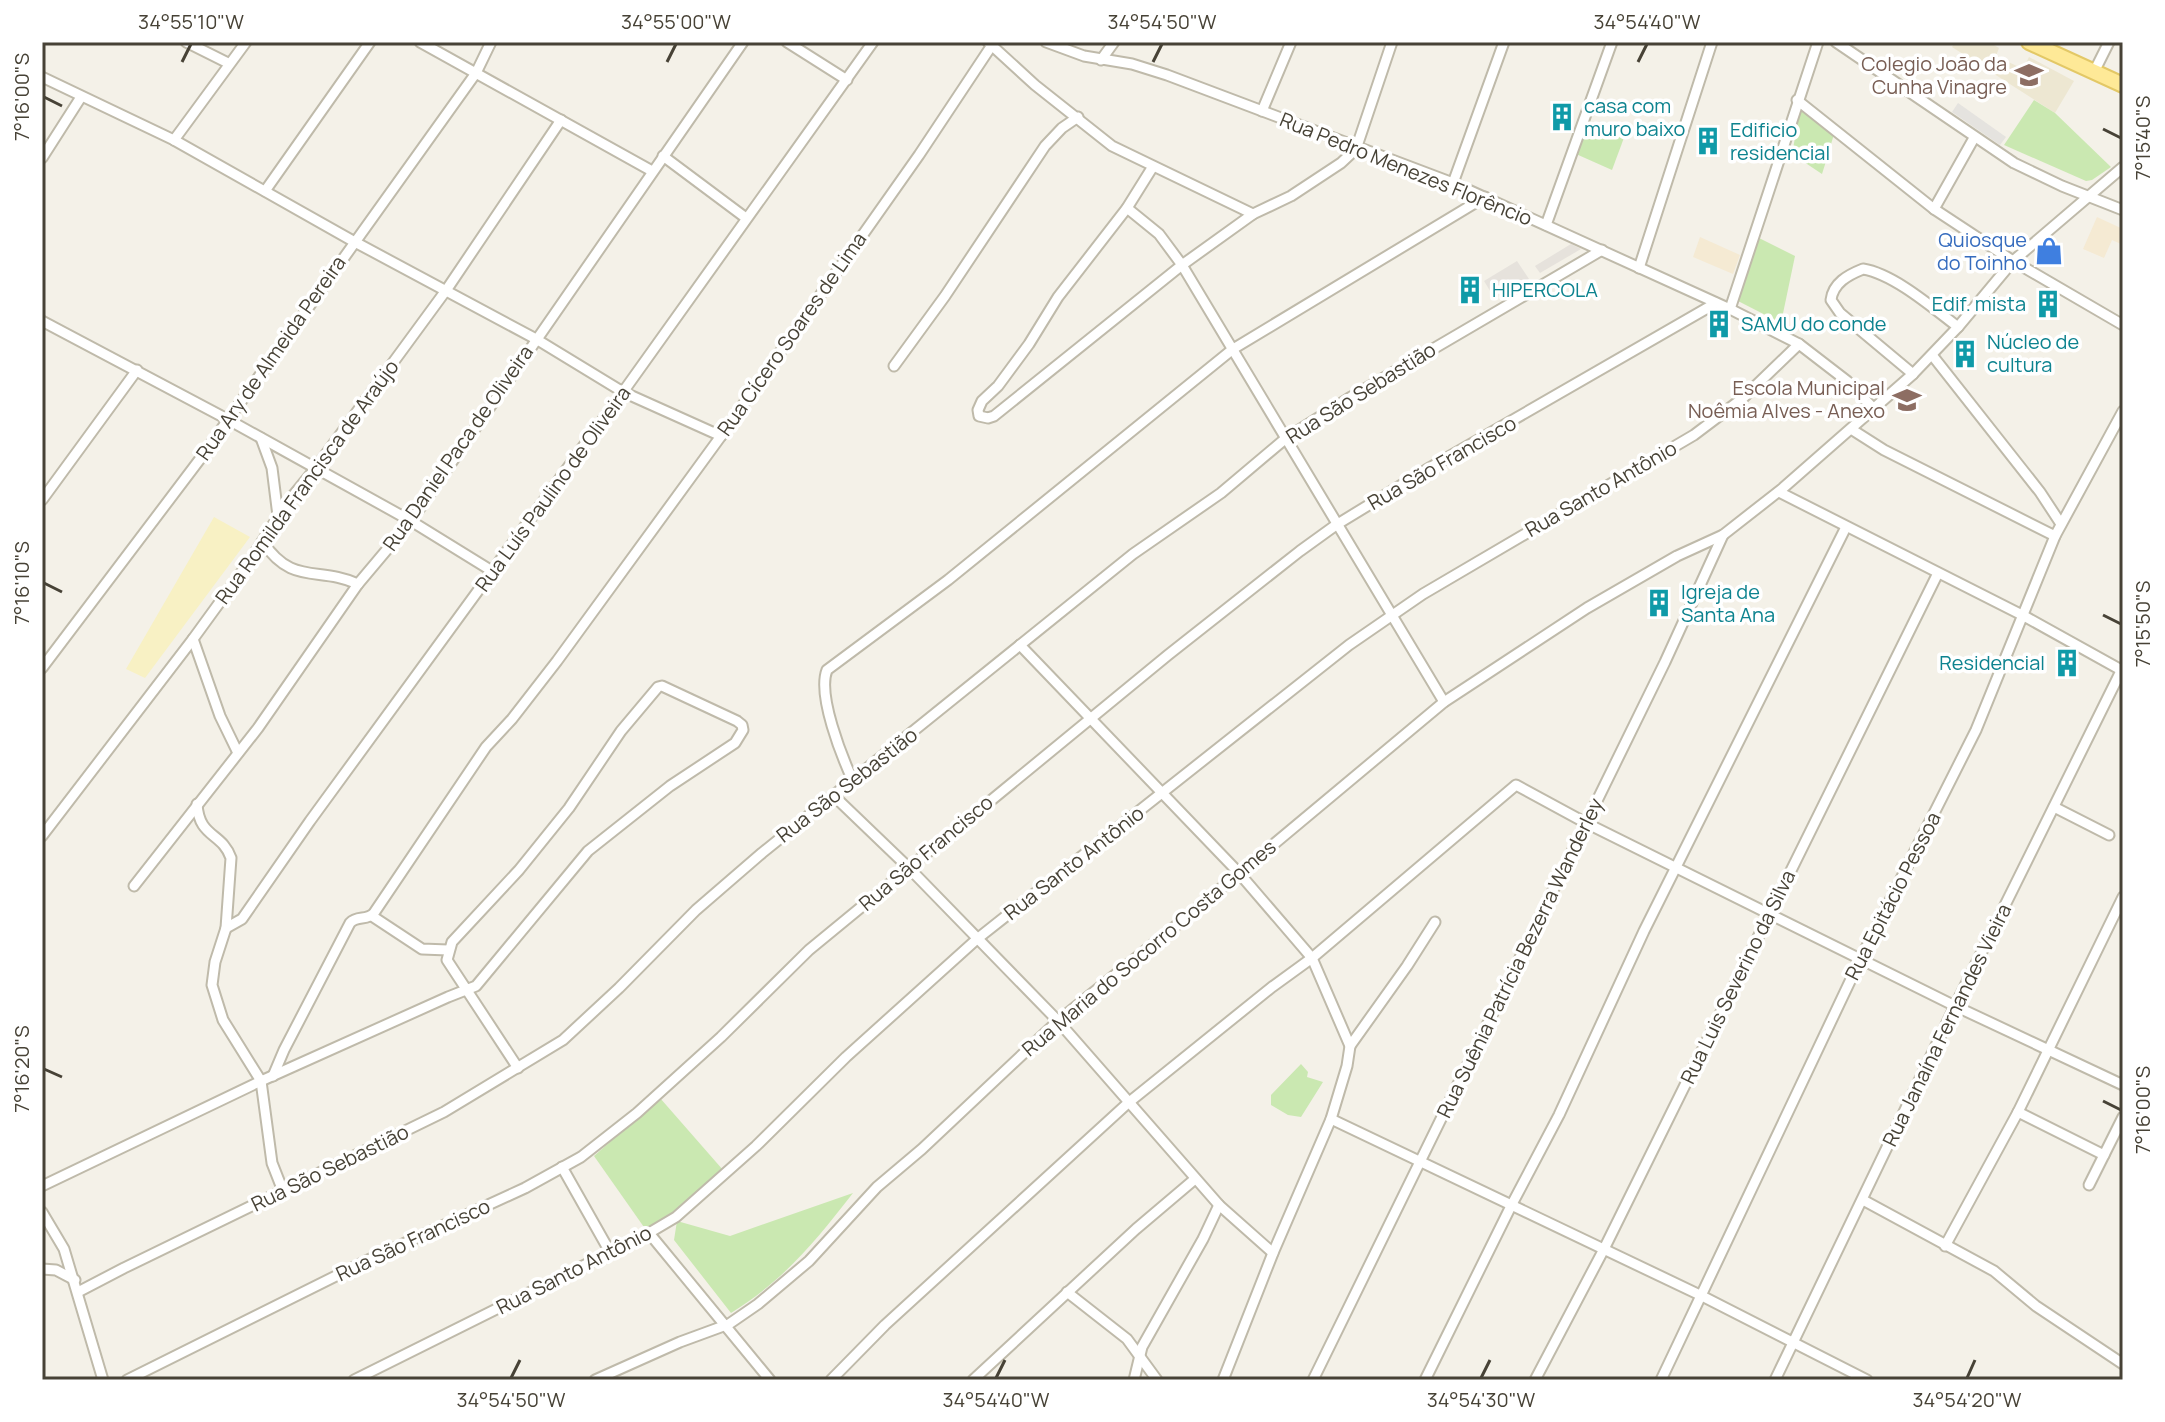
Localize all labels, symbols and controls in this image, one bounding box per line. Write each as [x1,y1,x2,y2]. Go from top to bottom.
text: 34°55'10"W [138,8,244,35]
text: 34°55'00"W [621,8,731,35]
text: 34°54'50"W [1107,8,1217,35]
text: 34°54'40"W [1594,8,1701,35]
place label: Colegio João da Cunha Vinagre [1861,50,2007,100]
text: 7°16'00"S [8,53,35,141]
school or university icon: Colegio João da Cunha Vinagre [2014,60,2044,90]
place label: casa com muro baixo [1584,92,1685,142]
text: 7°15'40"S [2129,96,2156,180]
building icon: casa com muro baixo [1547,102,1577,132]
street label: Rua Pedro Menezes Florêncio [1276,105,1537,232]
place label: Edificio residencial [1730,116,1830,166]
building icon: Edificio residencial [1693,126,1723,156]
place label: Quiosque do Toinho [1937,226,2027,276]
street label: Rua Cícero Soares de Lima [711,227,872,441]
shop icon: Quiosque do Toinho [2034,236,2064,266]
street label: Rua Ary de Almeida Pereira [190,250,352,465]
building icon: HIPERCOLA [1455,275,1485,305]
place label: HIPERCOLA [1492,276,1598,303]
building icon: Edif. mista [2033,289,2063,319]
place label: Edif. mista [1932,290,2026,317]
building icon: SAMU do conde [1704,309,1734,339]
place label: SAMU do conde [1741,310,1886,337]
place label: Núcleo de cultura [1987,328,2079,378]
street label: Rua São Sebastião [1281,335,1441,450]
building icon: Núcleo de cultura [1950,339,1980,369]
street label: Rua Daniel Paca de Oliveira [376,340,539,556]
street label: Rua Romilda Francisca de Araújo [209,354,405,609]
place label: Escola Municipal Noêmia Alves - Anexo [1688,374,1885,424]
street label: Rua Luís Paulino de Oliveira [469,381,636,597]
school or university icon: Escola Municipal Noêmia Alves - Anexo [1892,385,1922,415]
street label: Rua São Francisco [1363,409,1521,516]
street label: Rua Santo Antônio [1520,434,1682,543]
text: 7°16'10"S [8,541,35,625]
place label: Igreja de Santa Ana [1681,578,1775,628]
text: 7°15'50"S [2129,581,2156,667]
building icon: Igreja de Santa Ana [1644,588,1674,618]
building icon: Residencial [2052,648,2082,678]
place label: Residencial [1939,649,2045,676]
street label: Rua São Sebastião [771,721,923,848]
street label: Rua São Francisco [853,788,999,917]
street label: Rua Suênia Patrícia Bezerra Wanderley [1430,793,1609,1122]
street label: Rua Santo Antônio [998,799,1149,926]
street label: Rua Epitácio Pessoa [1838,807,1947,985]
street label: Rua Maria do Socorro Costa Gomes [1016,833,1281,1062]
street label: Rua Luis Severino da Silva [1674,865,1801,1088]
street label: Rua Janaína Fernandes Vieira [1876,899,2017,1151]
text: 7°16'20"S [8,1025,35,1113]
text: 7°16'00"S [2129,1066,2156,1154]
street label: Rua São Sebastião [247,1118,413,1217]
street label: Rua São Francisco [331,1192,494,1287]
street label: Rua Santo Antônio [492,1219,656,1320]
text: 34°54'50"W [456,1386,566,1413]
text: 34°54'40"W [943,1386,1050,1413]
text: 34°54'30"W [1427,1386,1536,1413]
text: 34°54'20"W [1912,1386,2022,1413]

